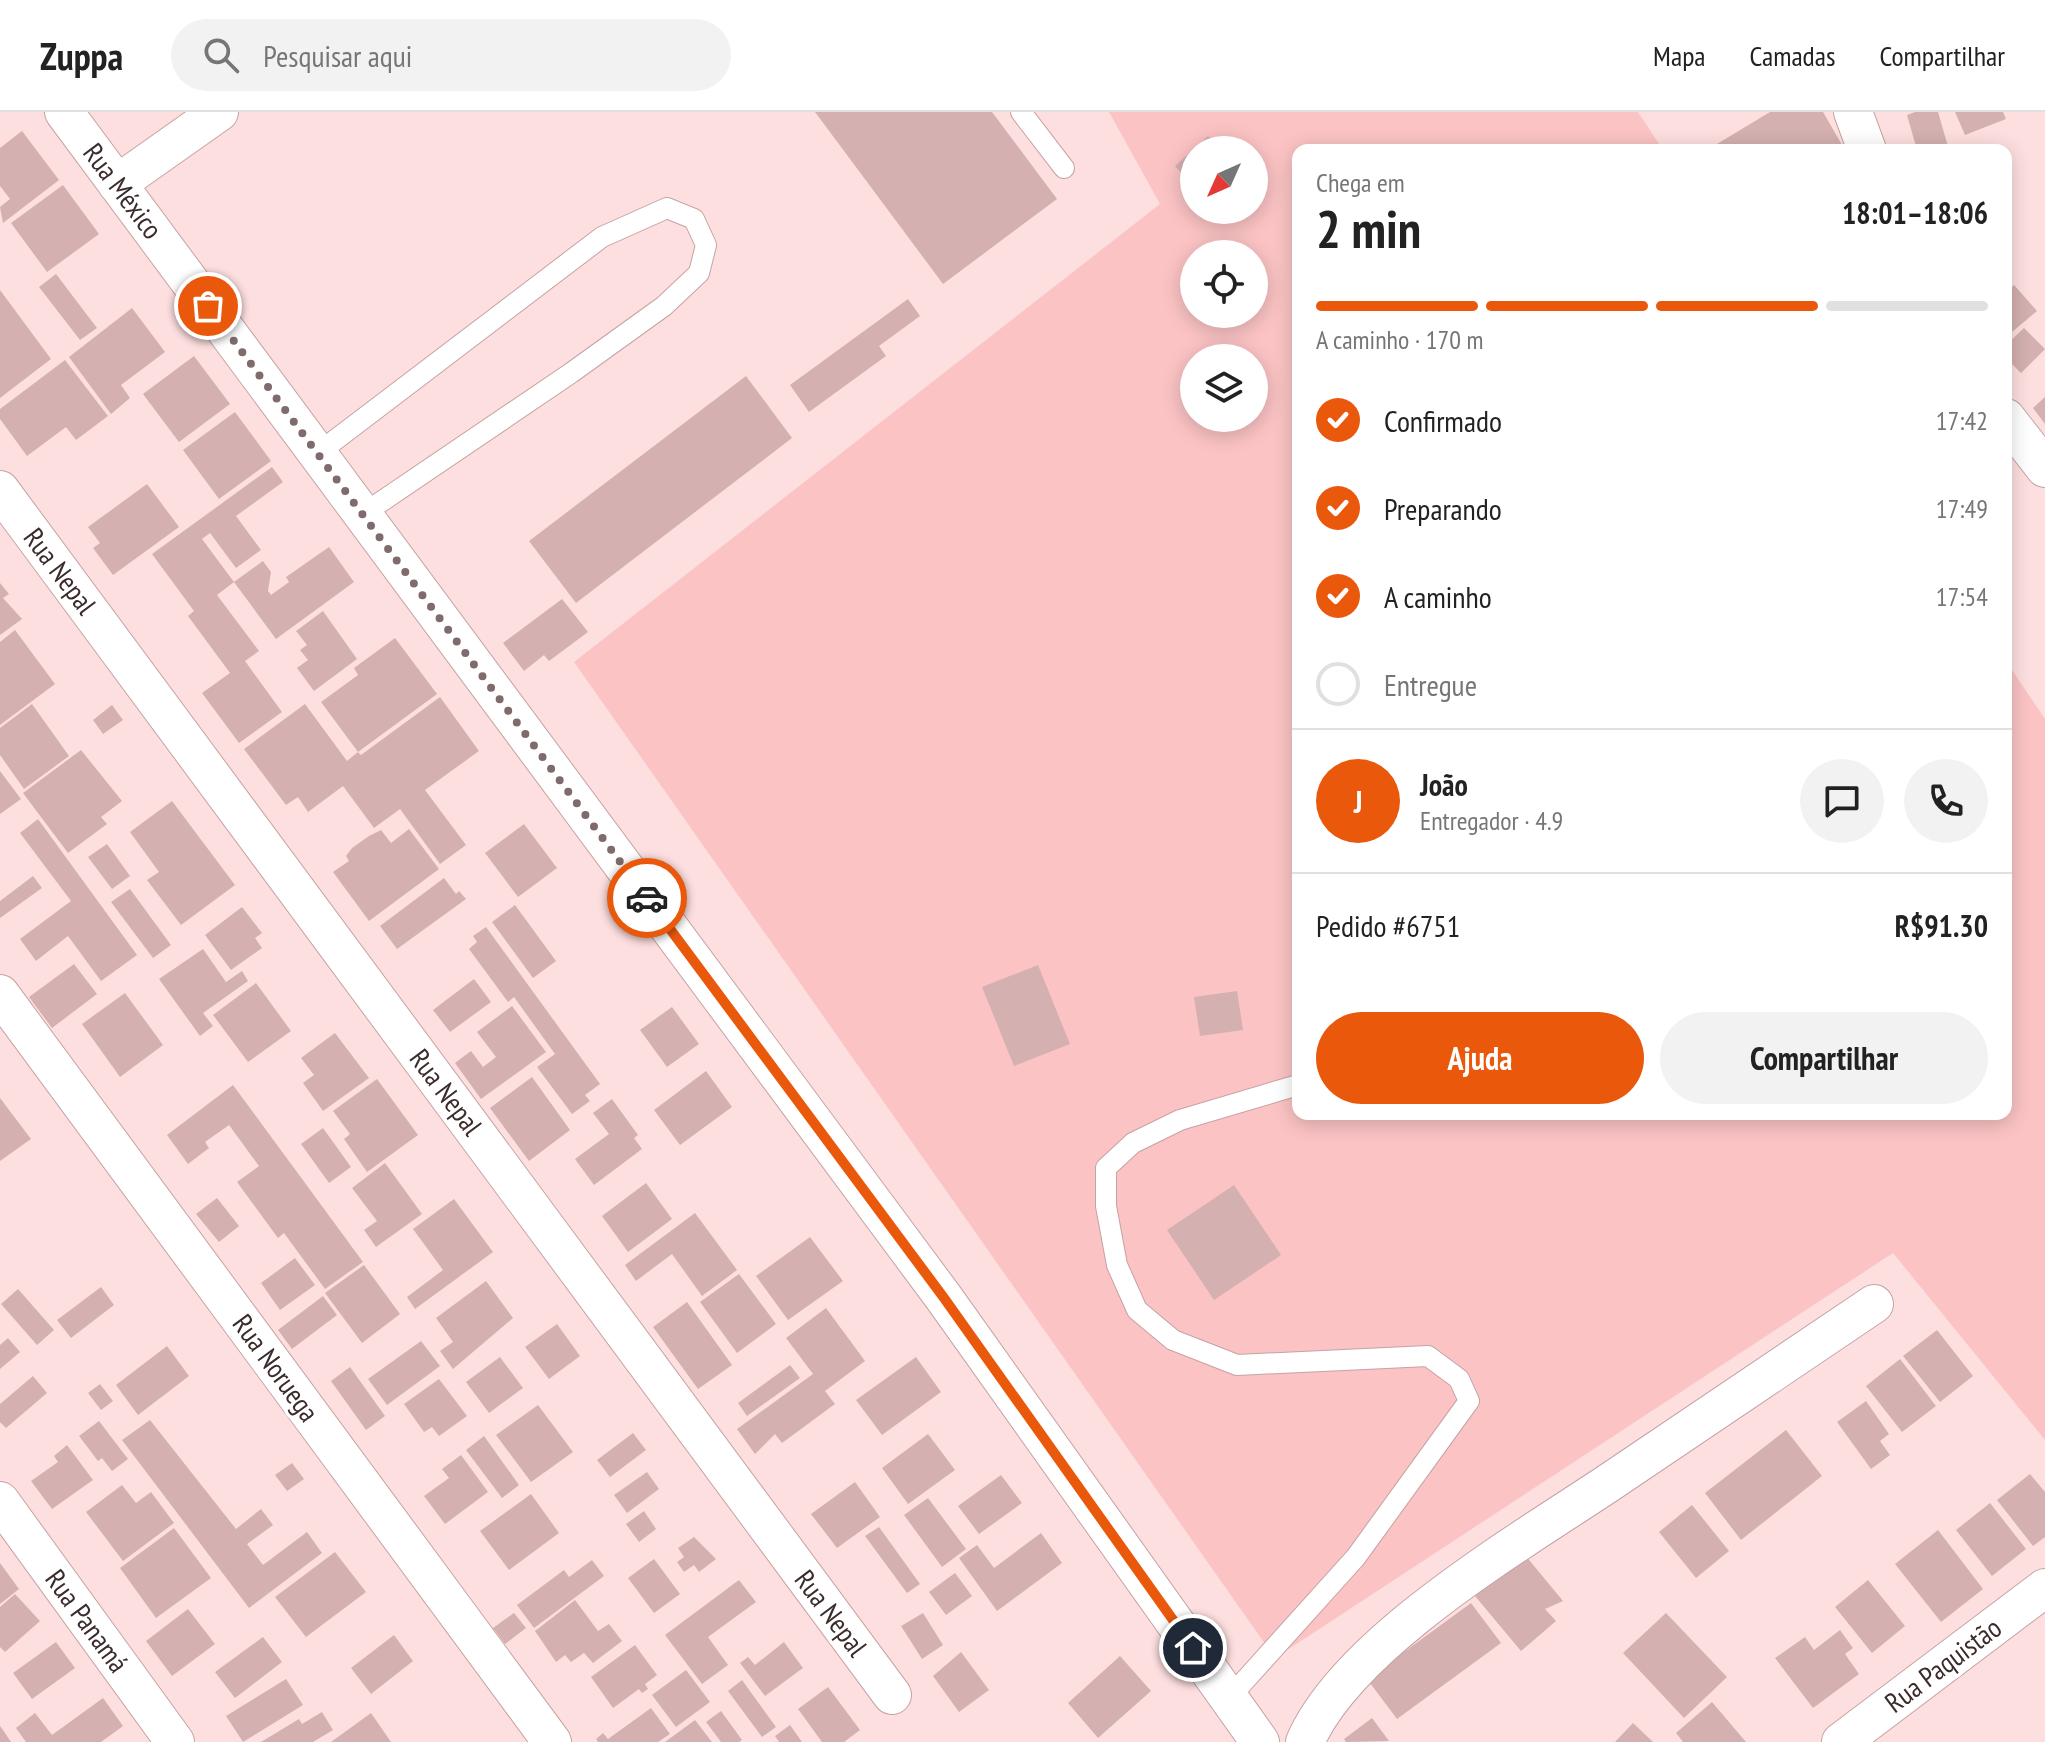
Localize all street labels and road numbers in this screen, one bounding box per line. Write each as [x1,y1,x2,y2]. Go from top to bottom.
street label: Rua México [75,135,172,246]
street label: Rua Nepal [16,520,105,622]
street label: Rua Nepal [402,1041,491,1143]
street label: Rua Noruega [225,1307,328,1429]
street label: Rua Panamá [38,1562,137,1680]
street label: Rua Nepal [787,1562,876,1664]
street label: Rua Paquistão [1877,1609,2008,1720]

